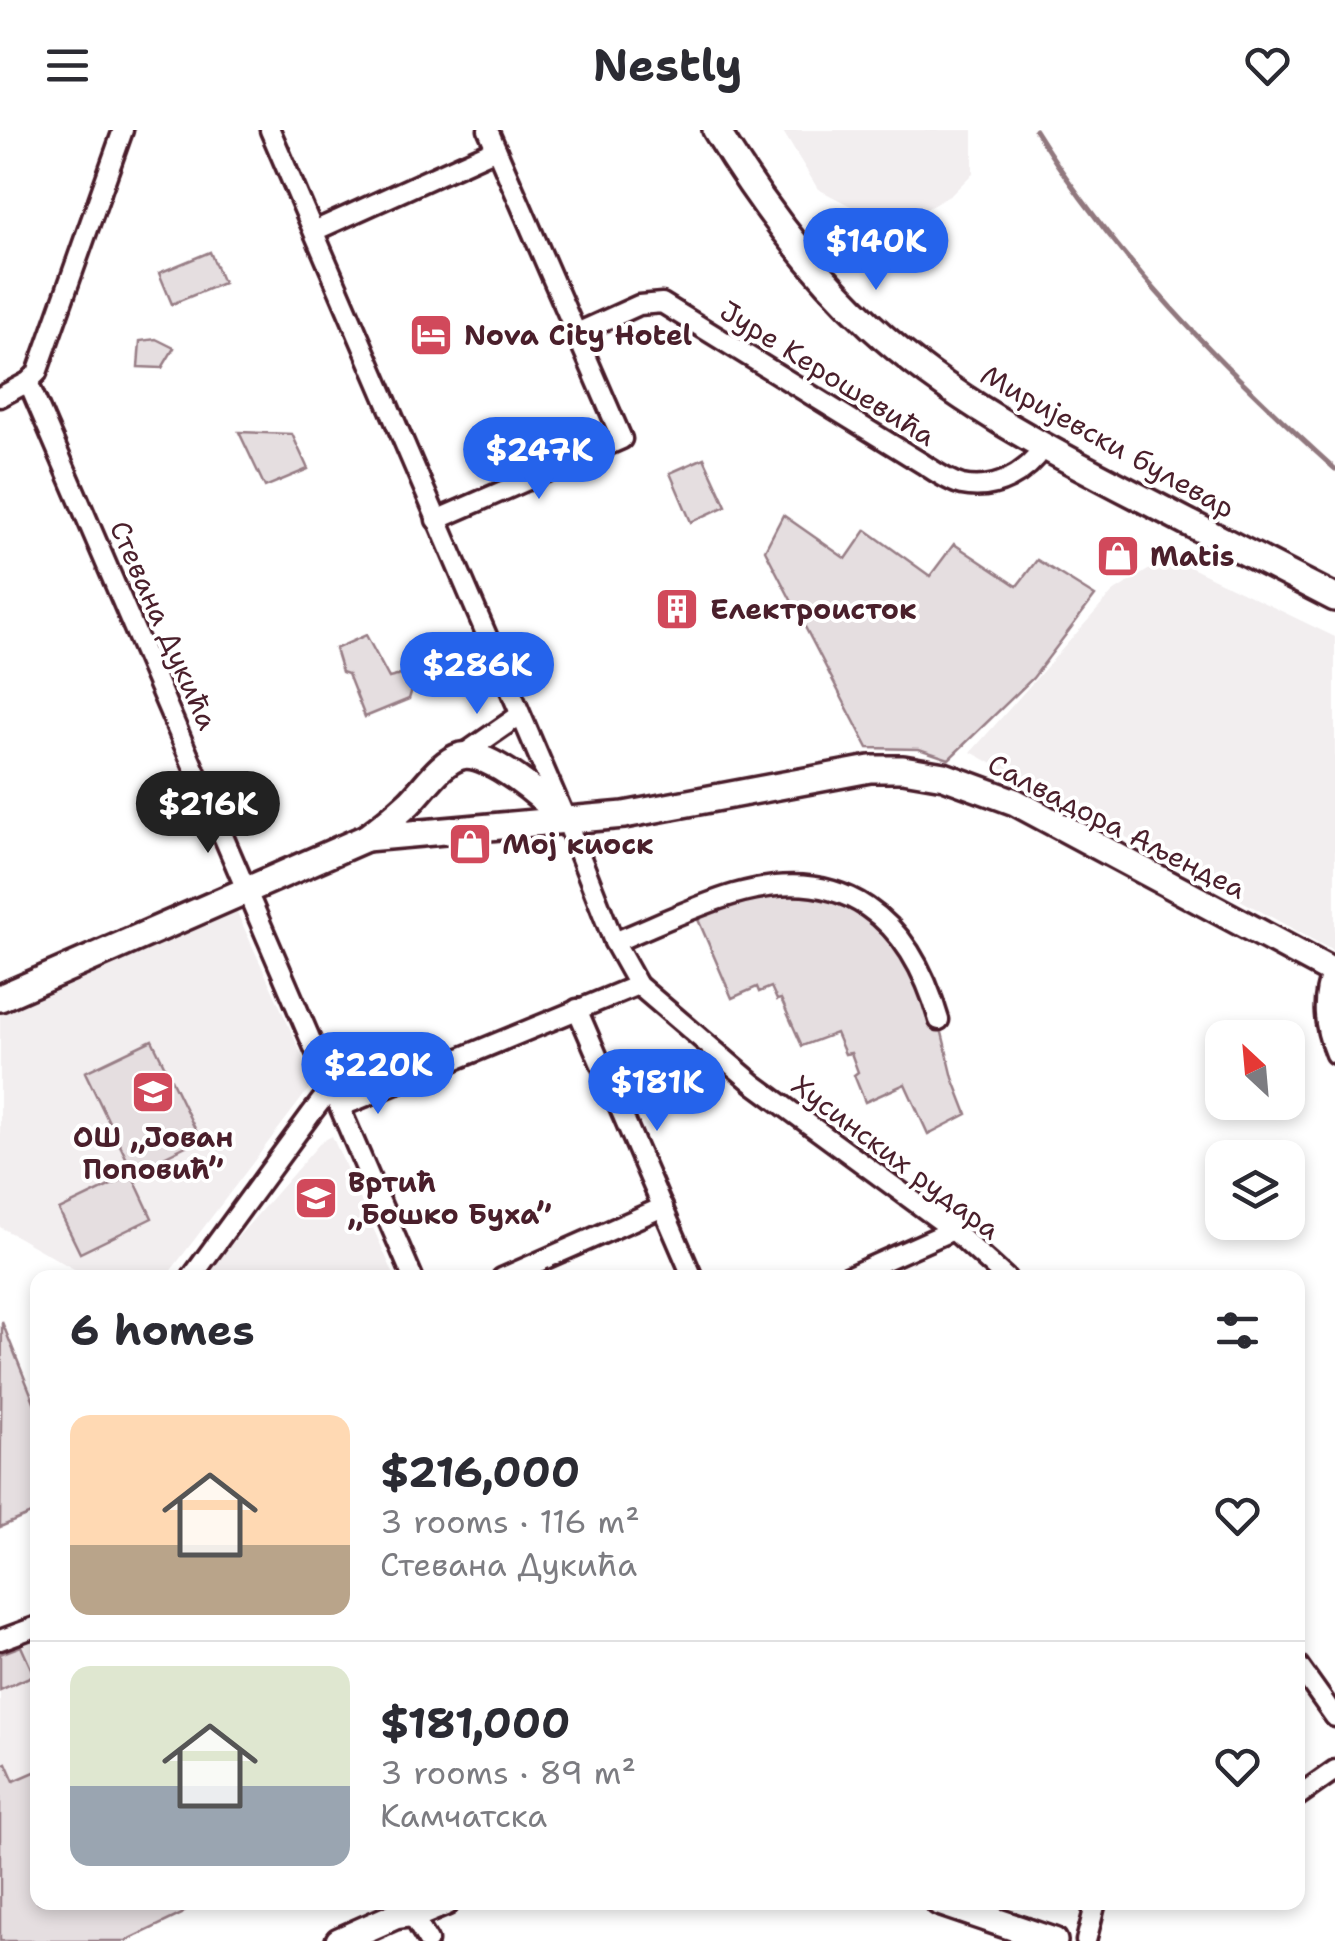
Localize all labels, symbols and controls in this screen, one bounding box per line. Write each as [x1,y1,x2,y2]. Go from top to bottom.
text: Nestly [593,35,742,95]
icon: menu [40,38,95,93]
icon: heart [1240,38,1295,93]
pin: $140K [806,208,946,293]
text: $140K [825,219,927,262]
street label: Јуре Керошевића [713,291,943,455]
hotel icon: Nova City Hotel [408,312,454,358]
place label: Nova City Hotel [464,316,693,354]
street label: Миријевски булевар [974,355,1242,527]
pin: $247K [469,417,609,502]
text: $247K [485,428,593,471]
street label: Стевана Дукића [101,515,227,735]
shop icon: Matis [1095,533,1141,579]
place label: Matis [1150,537,1235,575]
building icon: Електроисток [654,586,700,632]
place label: Електроисток [710,590,917,628]
pin: $286K [407,632,547,717]
text: $286K [422,643,532,686]
street label: Салвадора Аљендеа [982,744,1252,908]
pin: $216K [138,771,278,856]
text: $216K [158,782,258,825]
shop icon: Мој киоск [447,821,493,867]
place label: Мој киоск [502,825,654,863]
north arrow [1205,1020,1305,1120]
map controls [1205,1020,1305,1240]
pin: $220K [308,1032,448,1117]
text: $220K [323,1043,433,1086]
pin: $181K [587,1049,727,1134]
text: $181K [610,1060,704,1103]
street label: Хусинских рудара [784,1066,1008,1248]
school or university icon: ОШ „Јован Поповић” [130,1069,176,1115]
place label: ОШ „Јован Поповић” [73,1118,233,1188]
button: layers [1205,1140,1305,1240]
place label: Вртић „Бошко Буха” [348,1163,551,1233]
school or university icon: Вртић „Бошко Буха” [293,1175,339,1221]
text: 6 homes [70,1302,255,1358]
icon: filters [1210,1303,1265,1358]
text: $216,000 [380,1444,580,1500]
icon: home [150,1455,270,1575]
icon: heart [1210,1488,1265,1543]
text: 3 rooms · 116 m² [380,1500,640,1543]
text: Стевана Дукића [380,1543,637,1586]
text: $181,000 [380,1695,570,1751]
icon: home [150,1706,270,1826]
icon: heart [1210,1739,1265,1794]
text: 3 rooms · 89 m² [380,1751,636,1794]
text: Камчатска [380,1794,547,1837]

